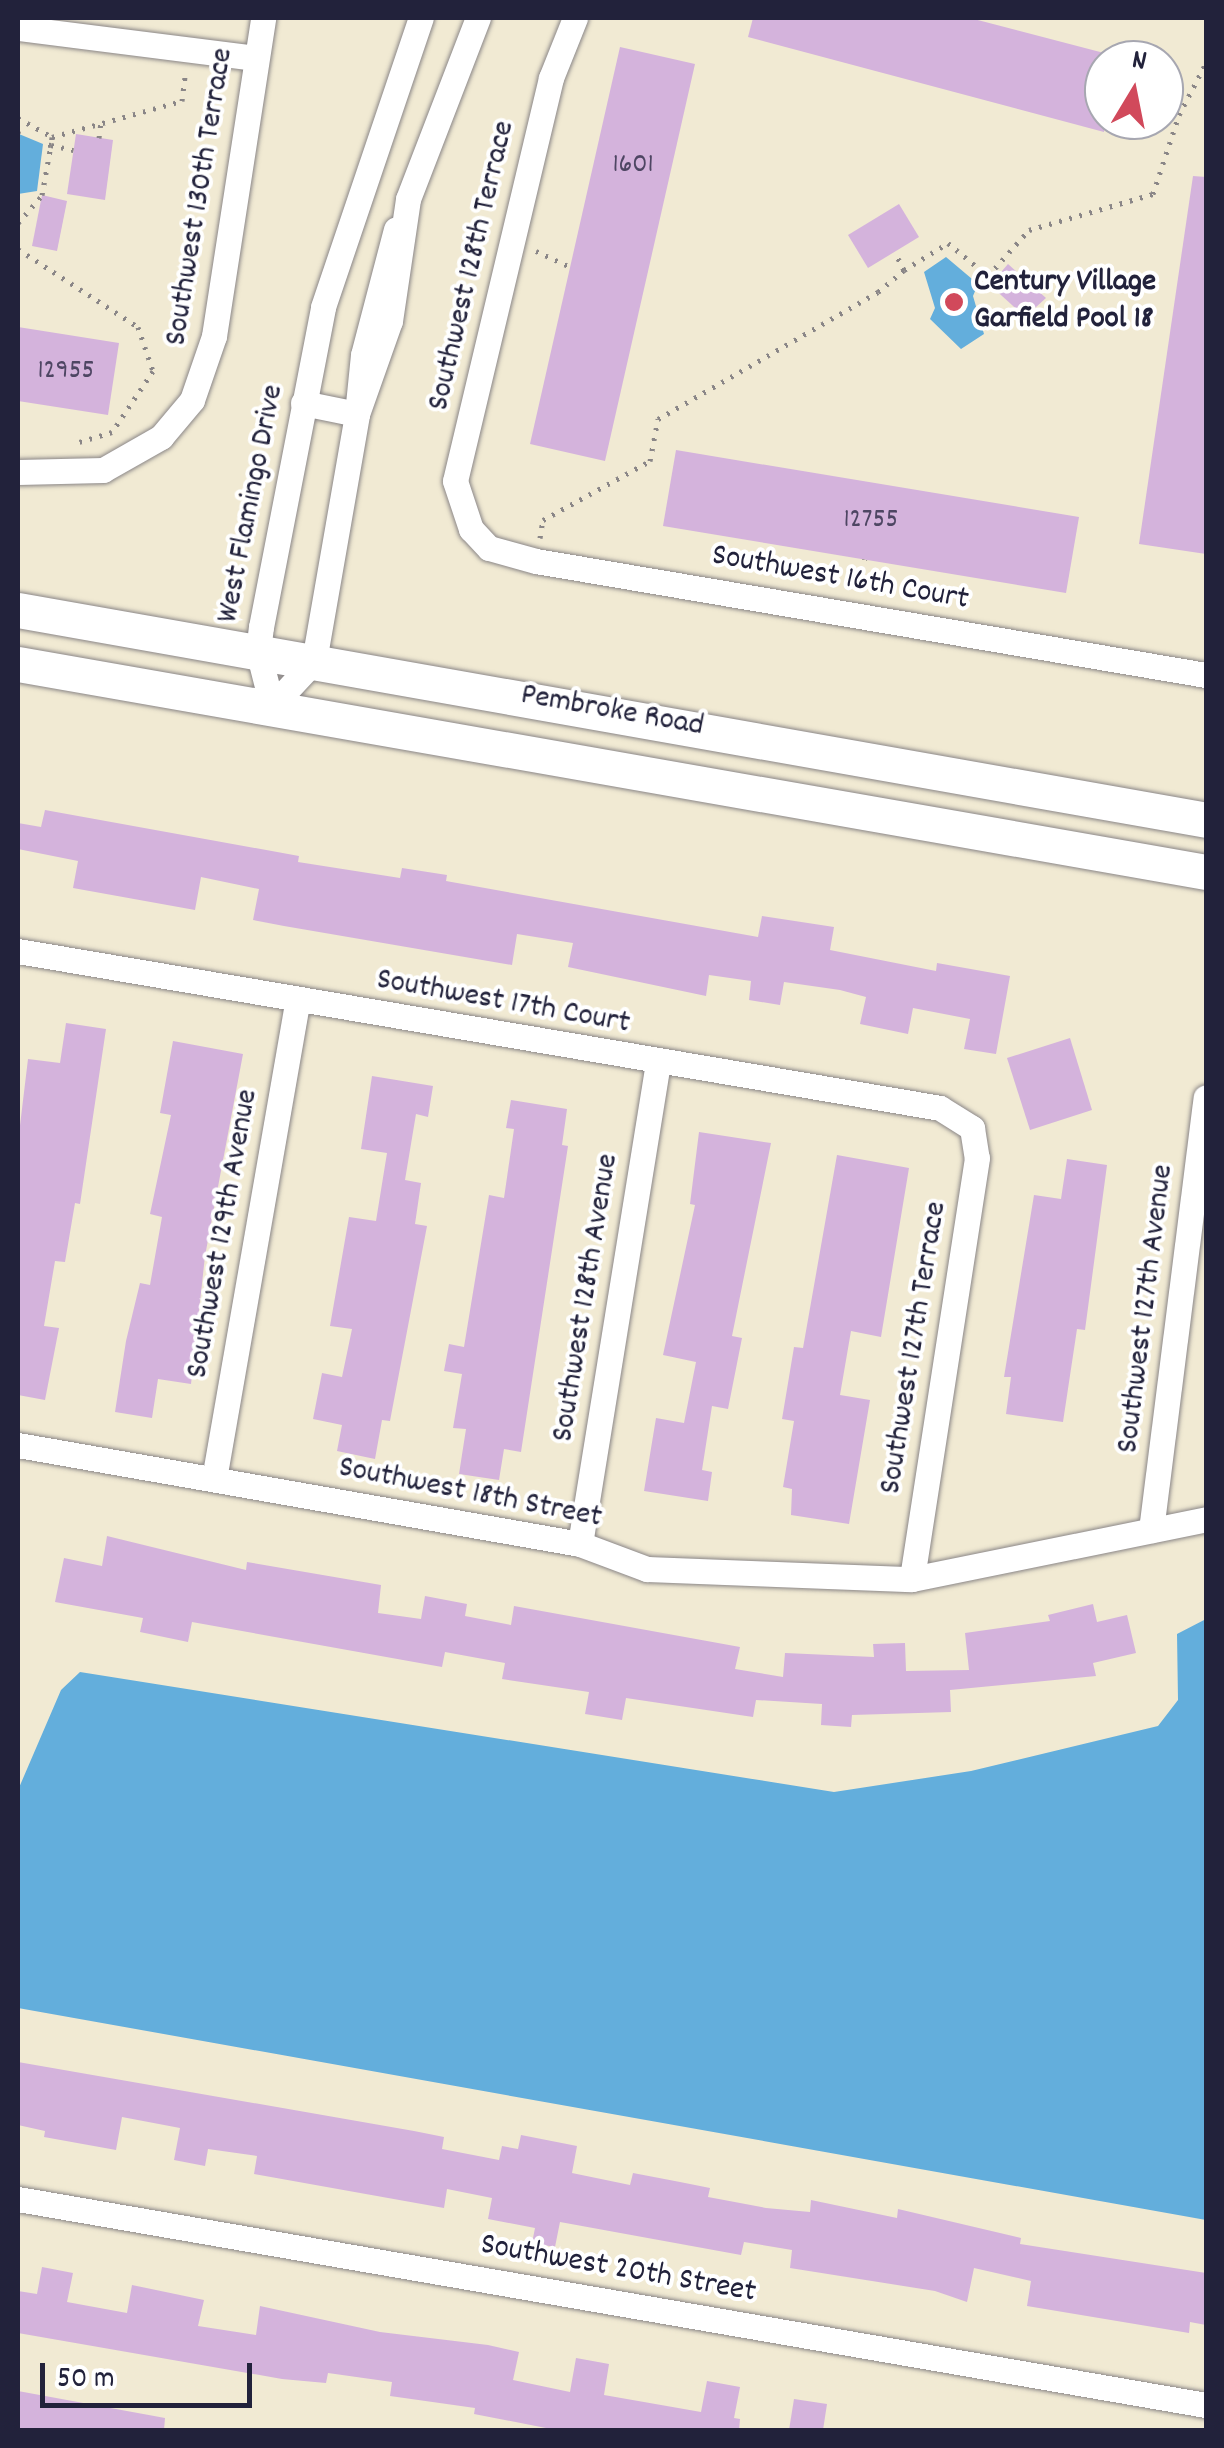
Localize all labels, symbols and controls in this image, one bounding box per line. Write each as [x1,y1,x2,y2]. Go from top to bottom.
north arrow [1084,40,1184,140]
text: N [1129,42,1149,83]
street label: Southwest 130th Terrace [158,45,244,349]
street label: Southwest 128th Terrace [421,117,525,415]
house number: 1601 [612,149,654,183]
place label: Century Village Garfield Pool 18 [974,265,1156,340]
marker: Century Village Garfield Pool 18 [943,291,965,313]
house number: 12955 [37,355,95,389]
street label: West Flamingo Drive [210,382,294,626]
house number: 12755 [843,504,899,538]
street label: Southwest 16th Court [709,538,971,620]
street label: Pembroke Road [518,677,706,747]
street label: Southwest 17th Court [373,962,633,1044]
street label: Southwest 129th Avenue [180,1086,268,1382]
street label: Southwest 128th Avenue [545,1151,629,1445]
street label: Southwest 127th Avenue [1110,1162,1184,1456]
street label: Southwest 127th Terrace [873,1199,957,1497]
street label: Southwest 18th Street [335,1450,605,1538]
street label: Southwest 20th Street [477,2227,759,2313]
scale bar [45,2343,258,2405]
text: 50 m [57,2359,115,2402]

